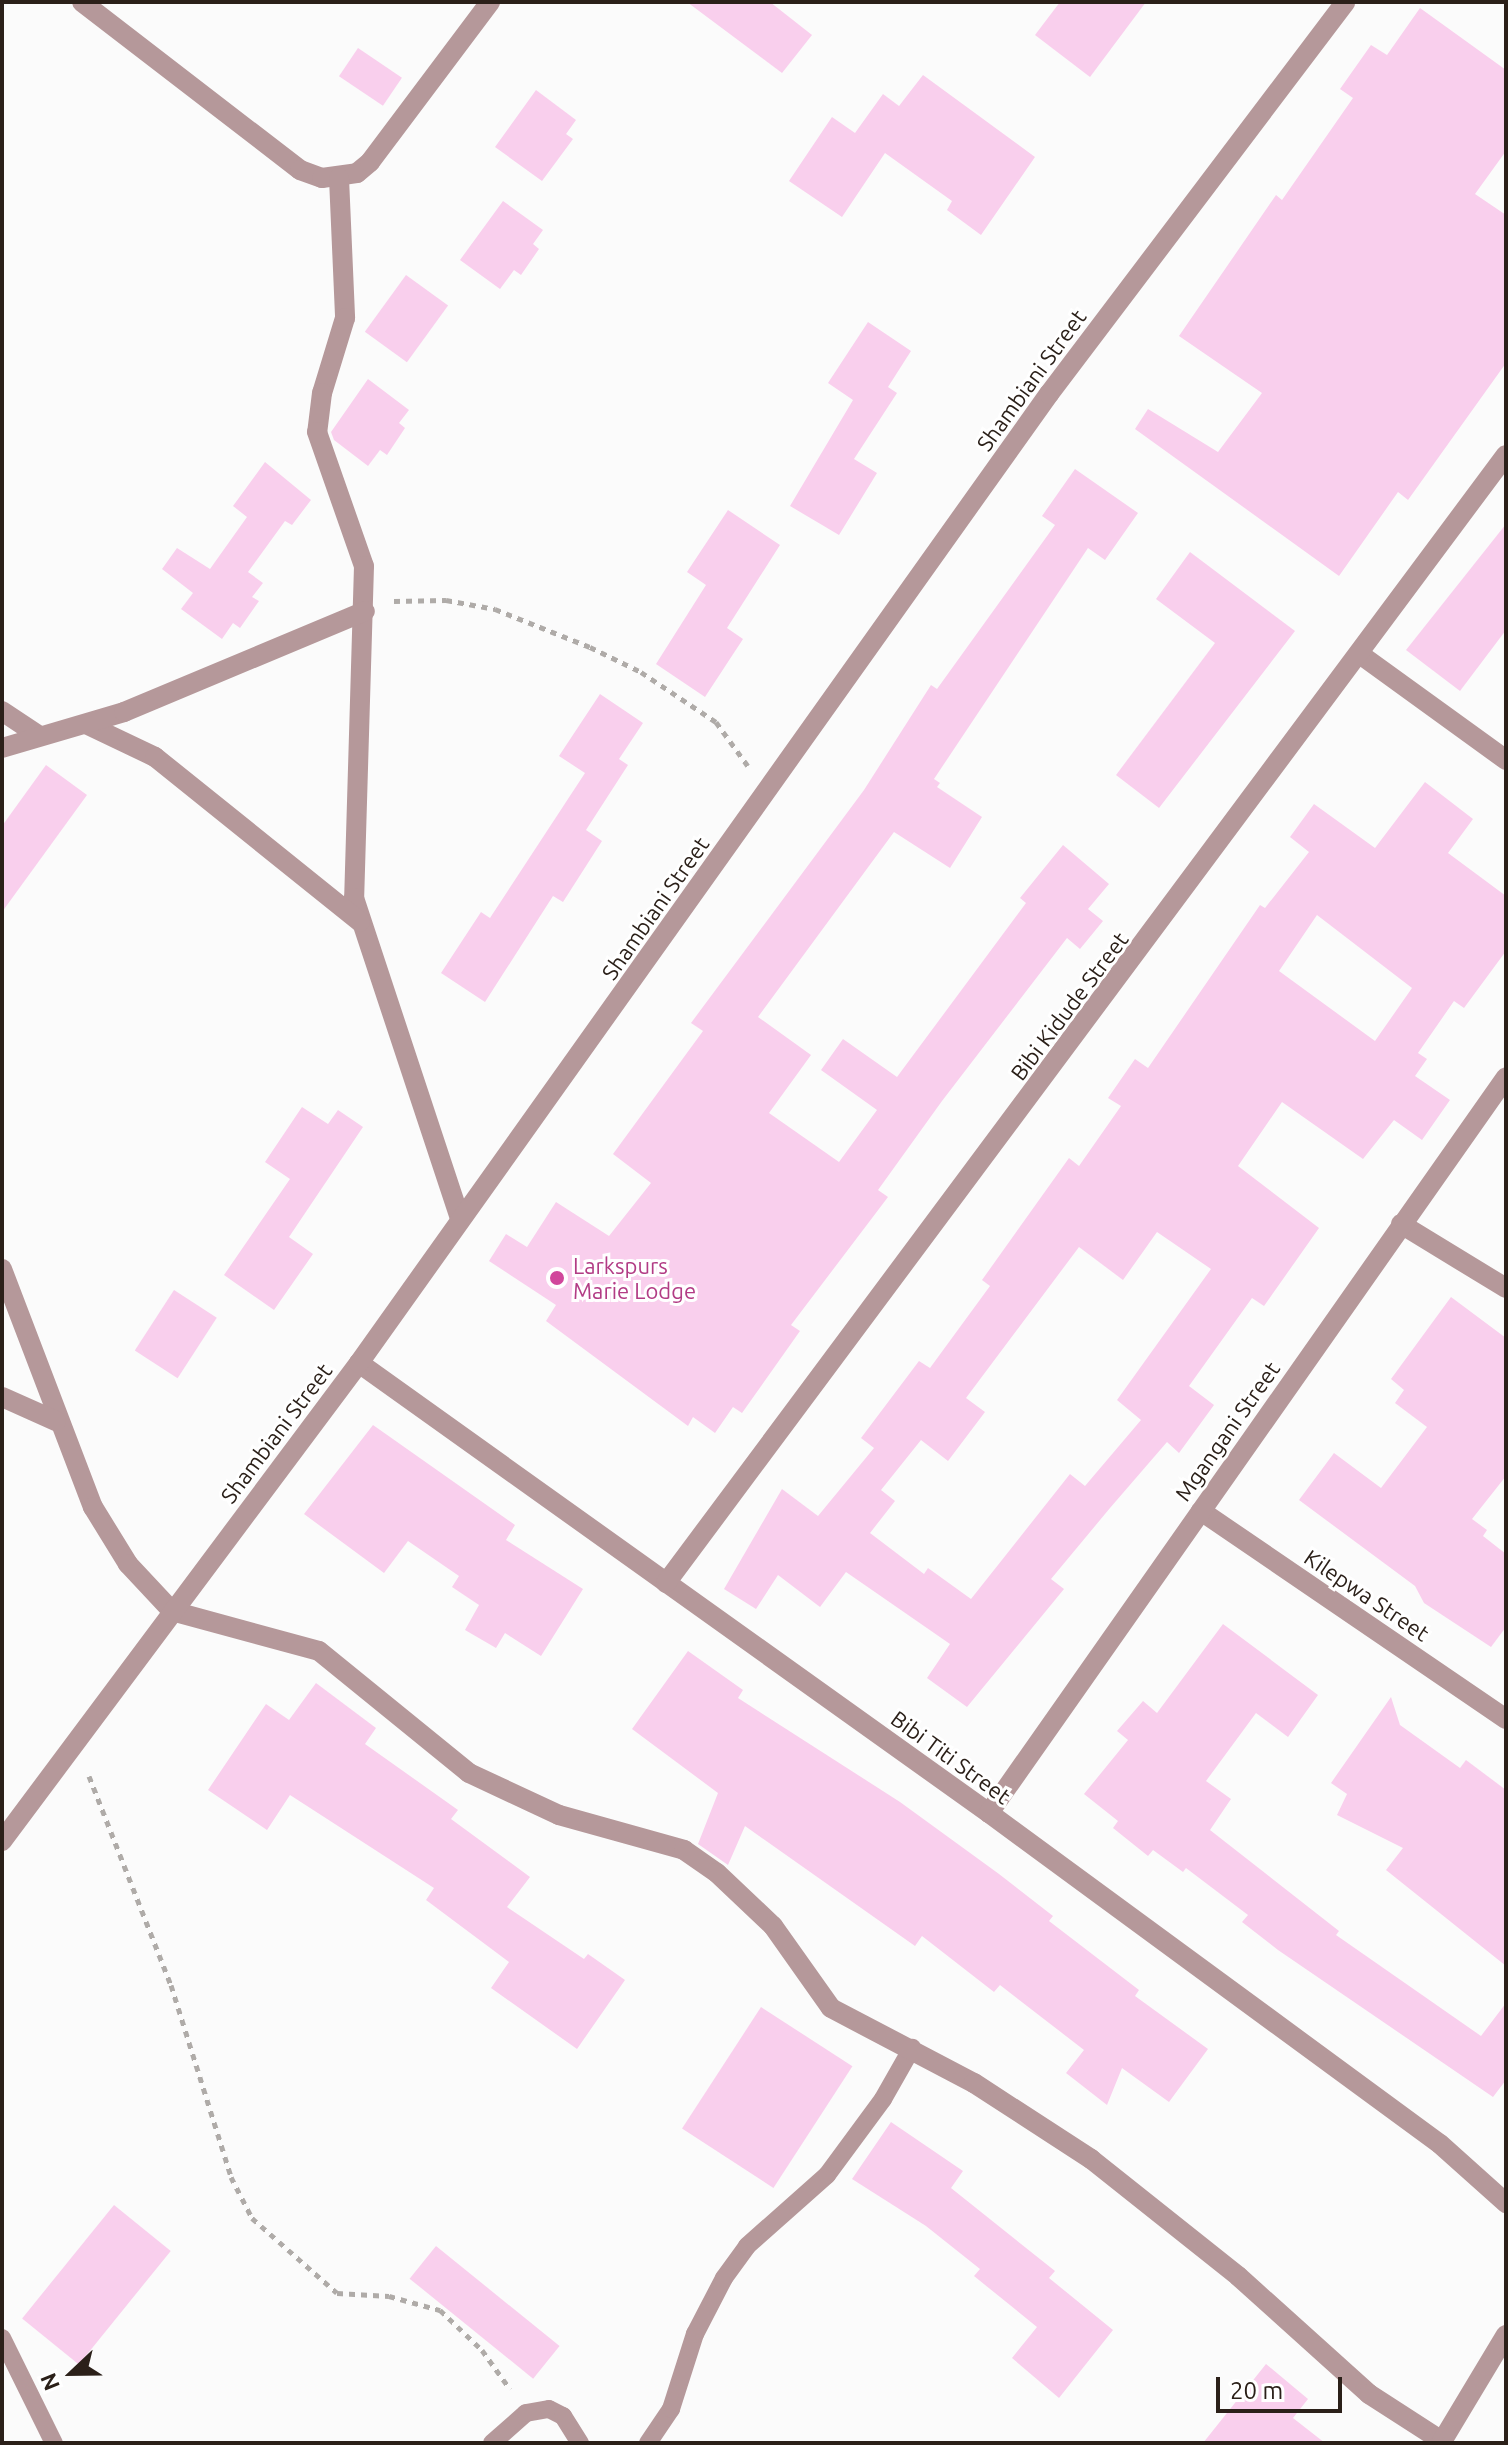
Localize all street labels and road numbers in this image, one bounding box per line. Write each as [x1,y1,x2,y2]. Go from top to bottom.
street label: Shambiani Street [971,304,1091,456]
street label: Shambiani Street [596,832,714,984]
street label: Bibi Kidude Street [1005,927,1133,1085]
street label: Mgangani Street [1169,1356,1285,1506]
street label: Shambiani Street [215,1358,337,1508]
street label: Kilepwa Street [1300,1544,1434,1646]
street label: Bibi Titi Street [886,1705,1016,1809]

